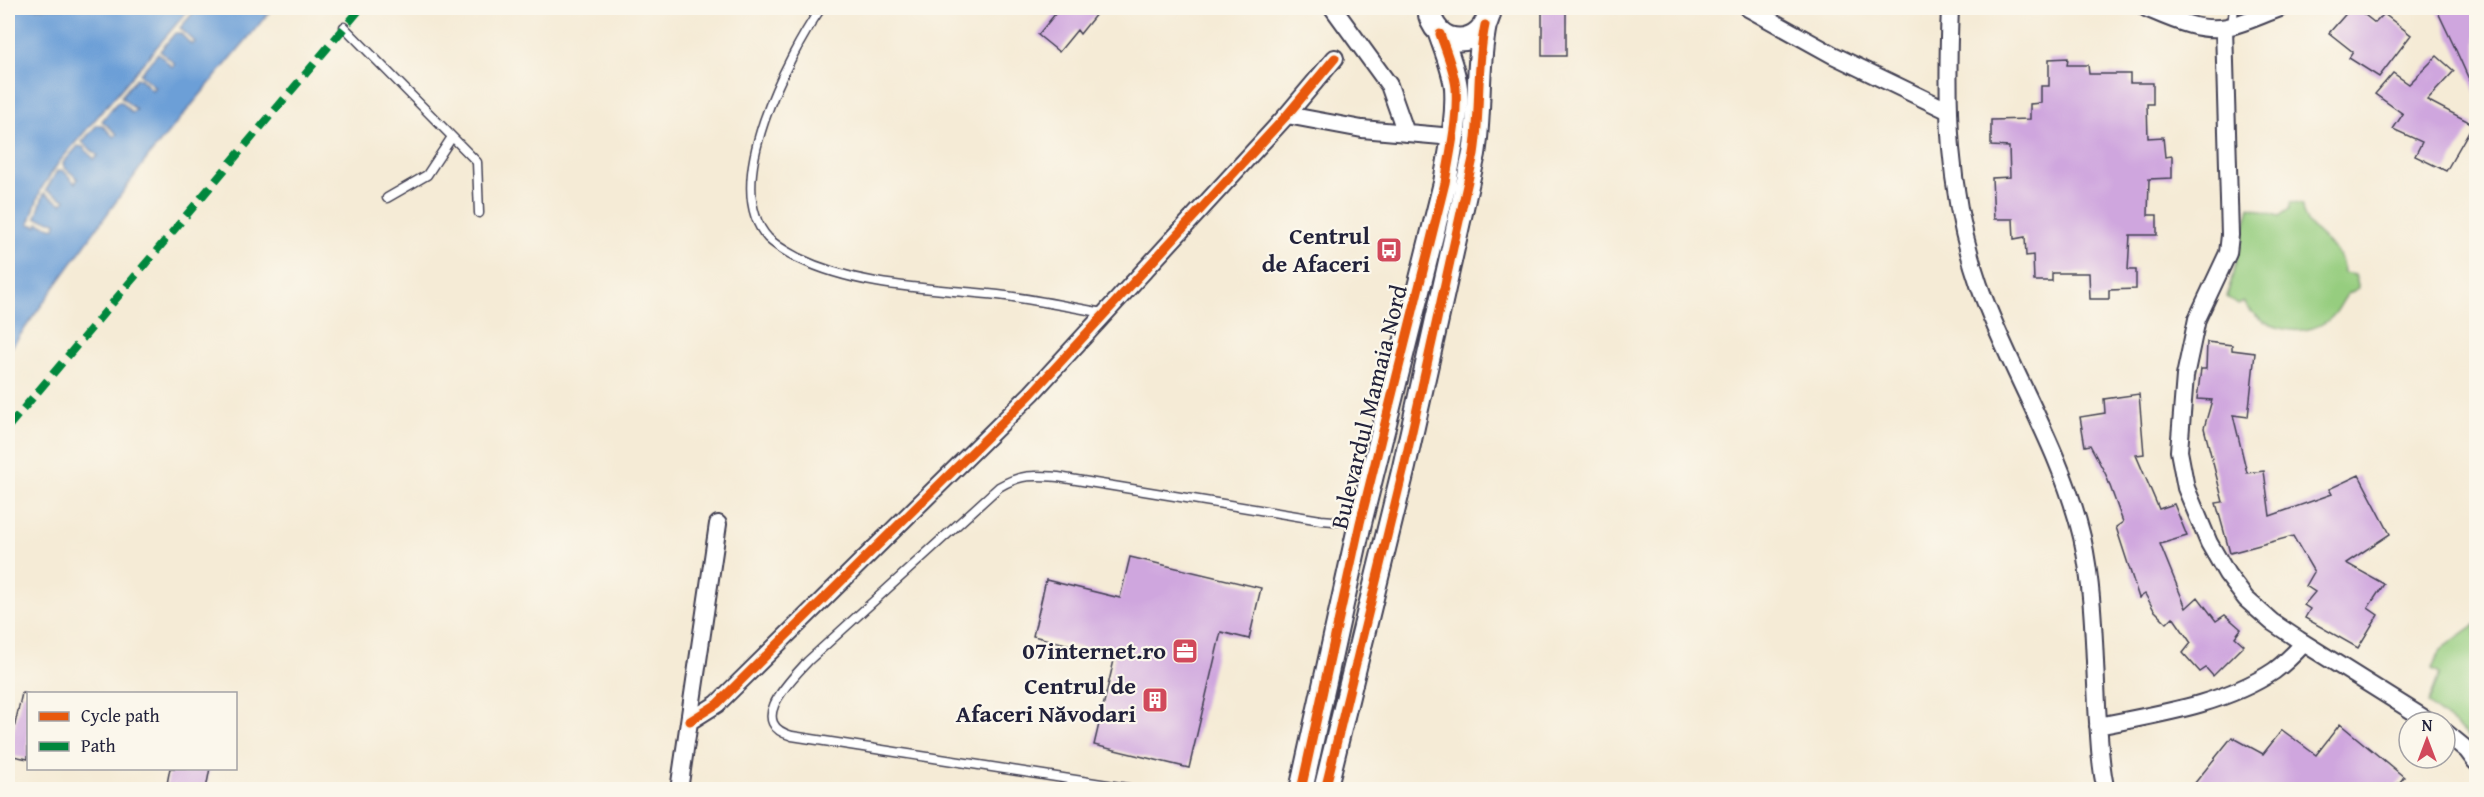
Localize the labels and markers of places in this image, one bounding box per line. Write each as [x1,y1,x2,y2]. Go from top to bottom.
place label: Centrul de Afaceri [1262,218,1371,281]
bus stop icon: Centrul de Afaceri [1374,235,1404,265]
place label: 07internet.ro [1022,633,1166,668]
office icon: 07internet.ro [1170,636,1200,666]
place label: Centrul de Afaceri Năvodari [956,668,1136,731]
building icon: Centrul de Afaceri Năvodari [1140,685,1170,715]

